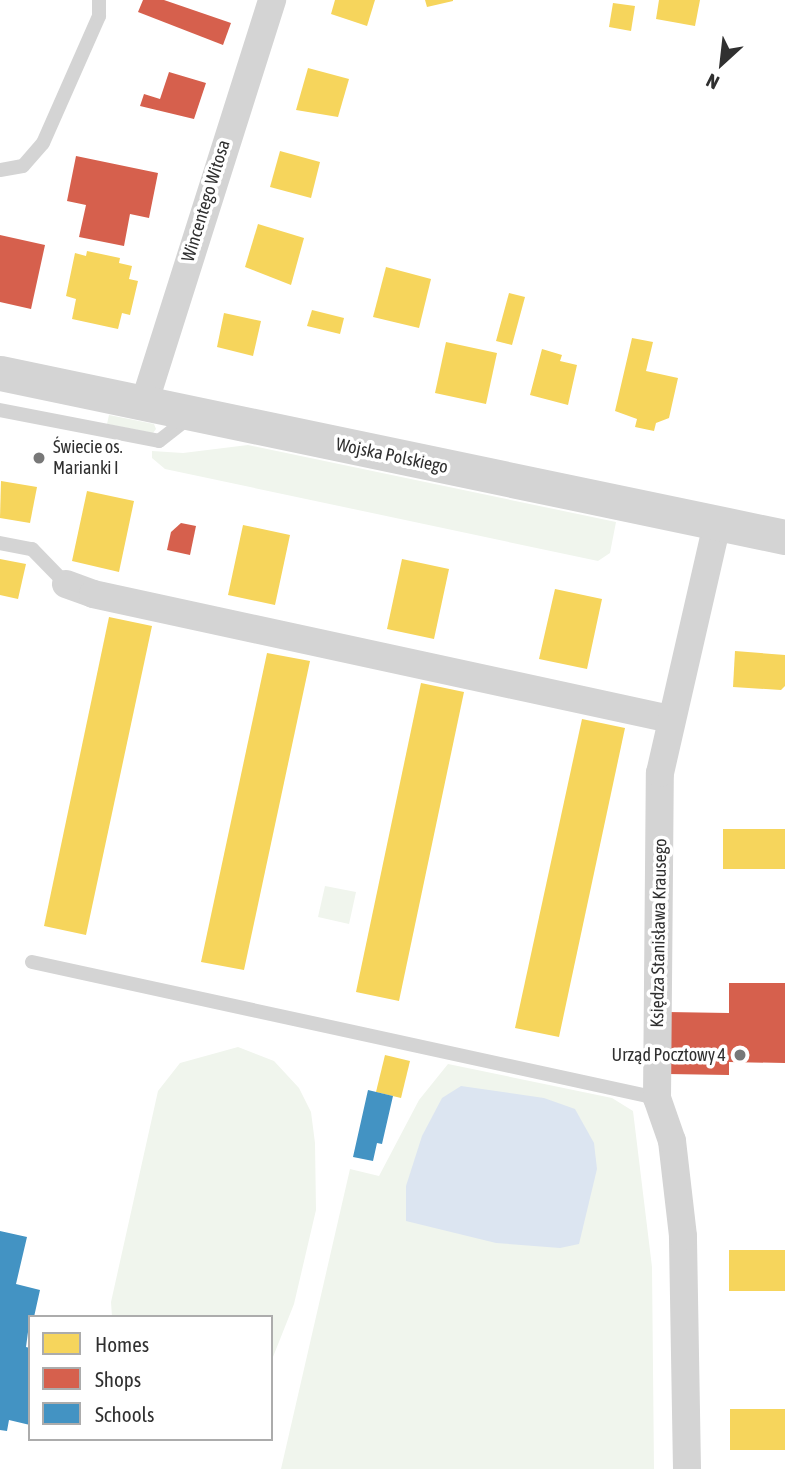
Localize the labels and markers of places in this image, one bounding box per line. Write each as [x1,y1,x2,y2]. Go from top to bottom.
place label: Świecie os. Marianki I [53,437,123,480]
marker: Świecie os. Marianki I [31,450,47,466]
place label: Urząd Pocztowy 4 [612,1044,726,1066]
marker: Urząd Pocztowy 4 [732,1047,748,1063]

